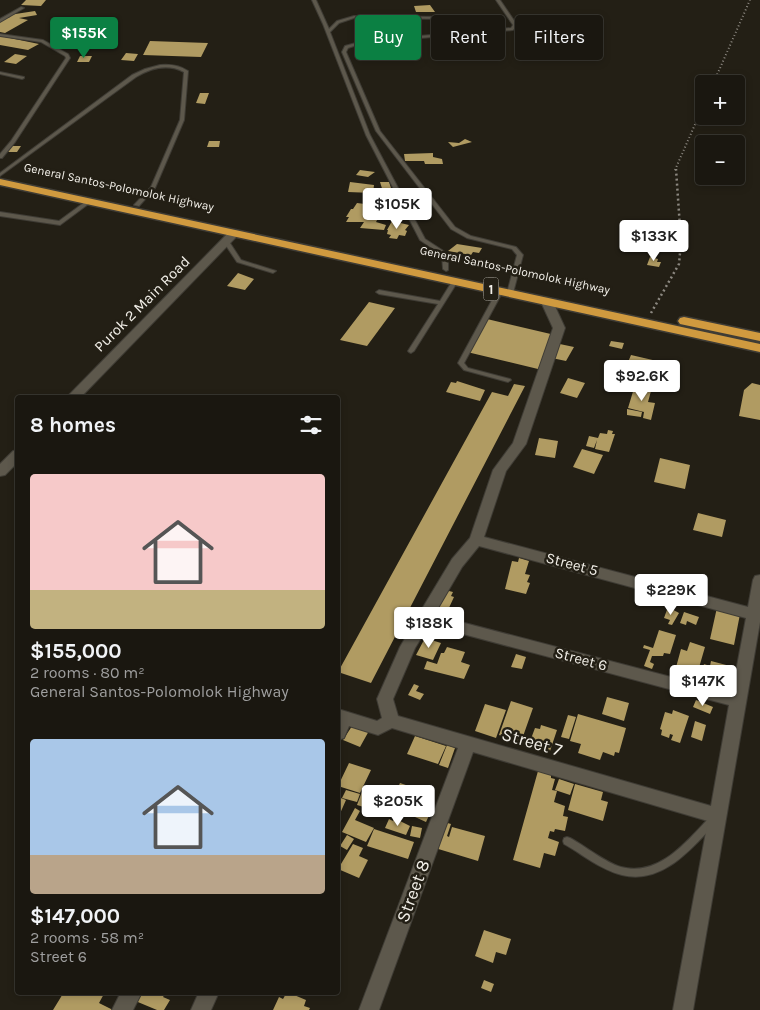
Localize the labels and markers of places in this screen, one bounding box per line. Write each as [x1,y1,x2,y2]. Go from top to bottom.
pin: $155K [49,17,119,59]
pin: $105K [362,188,432,230]
pin: $133K [619,220,689,262]
pin: $92.6K [601,360,683,402]
pin: $229K [636,574,706,616]
pin: $188K [394,606,464,649]
pin: $147K [668,664,738,707]
pin: $205K [363,784,433,827]

